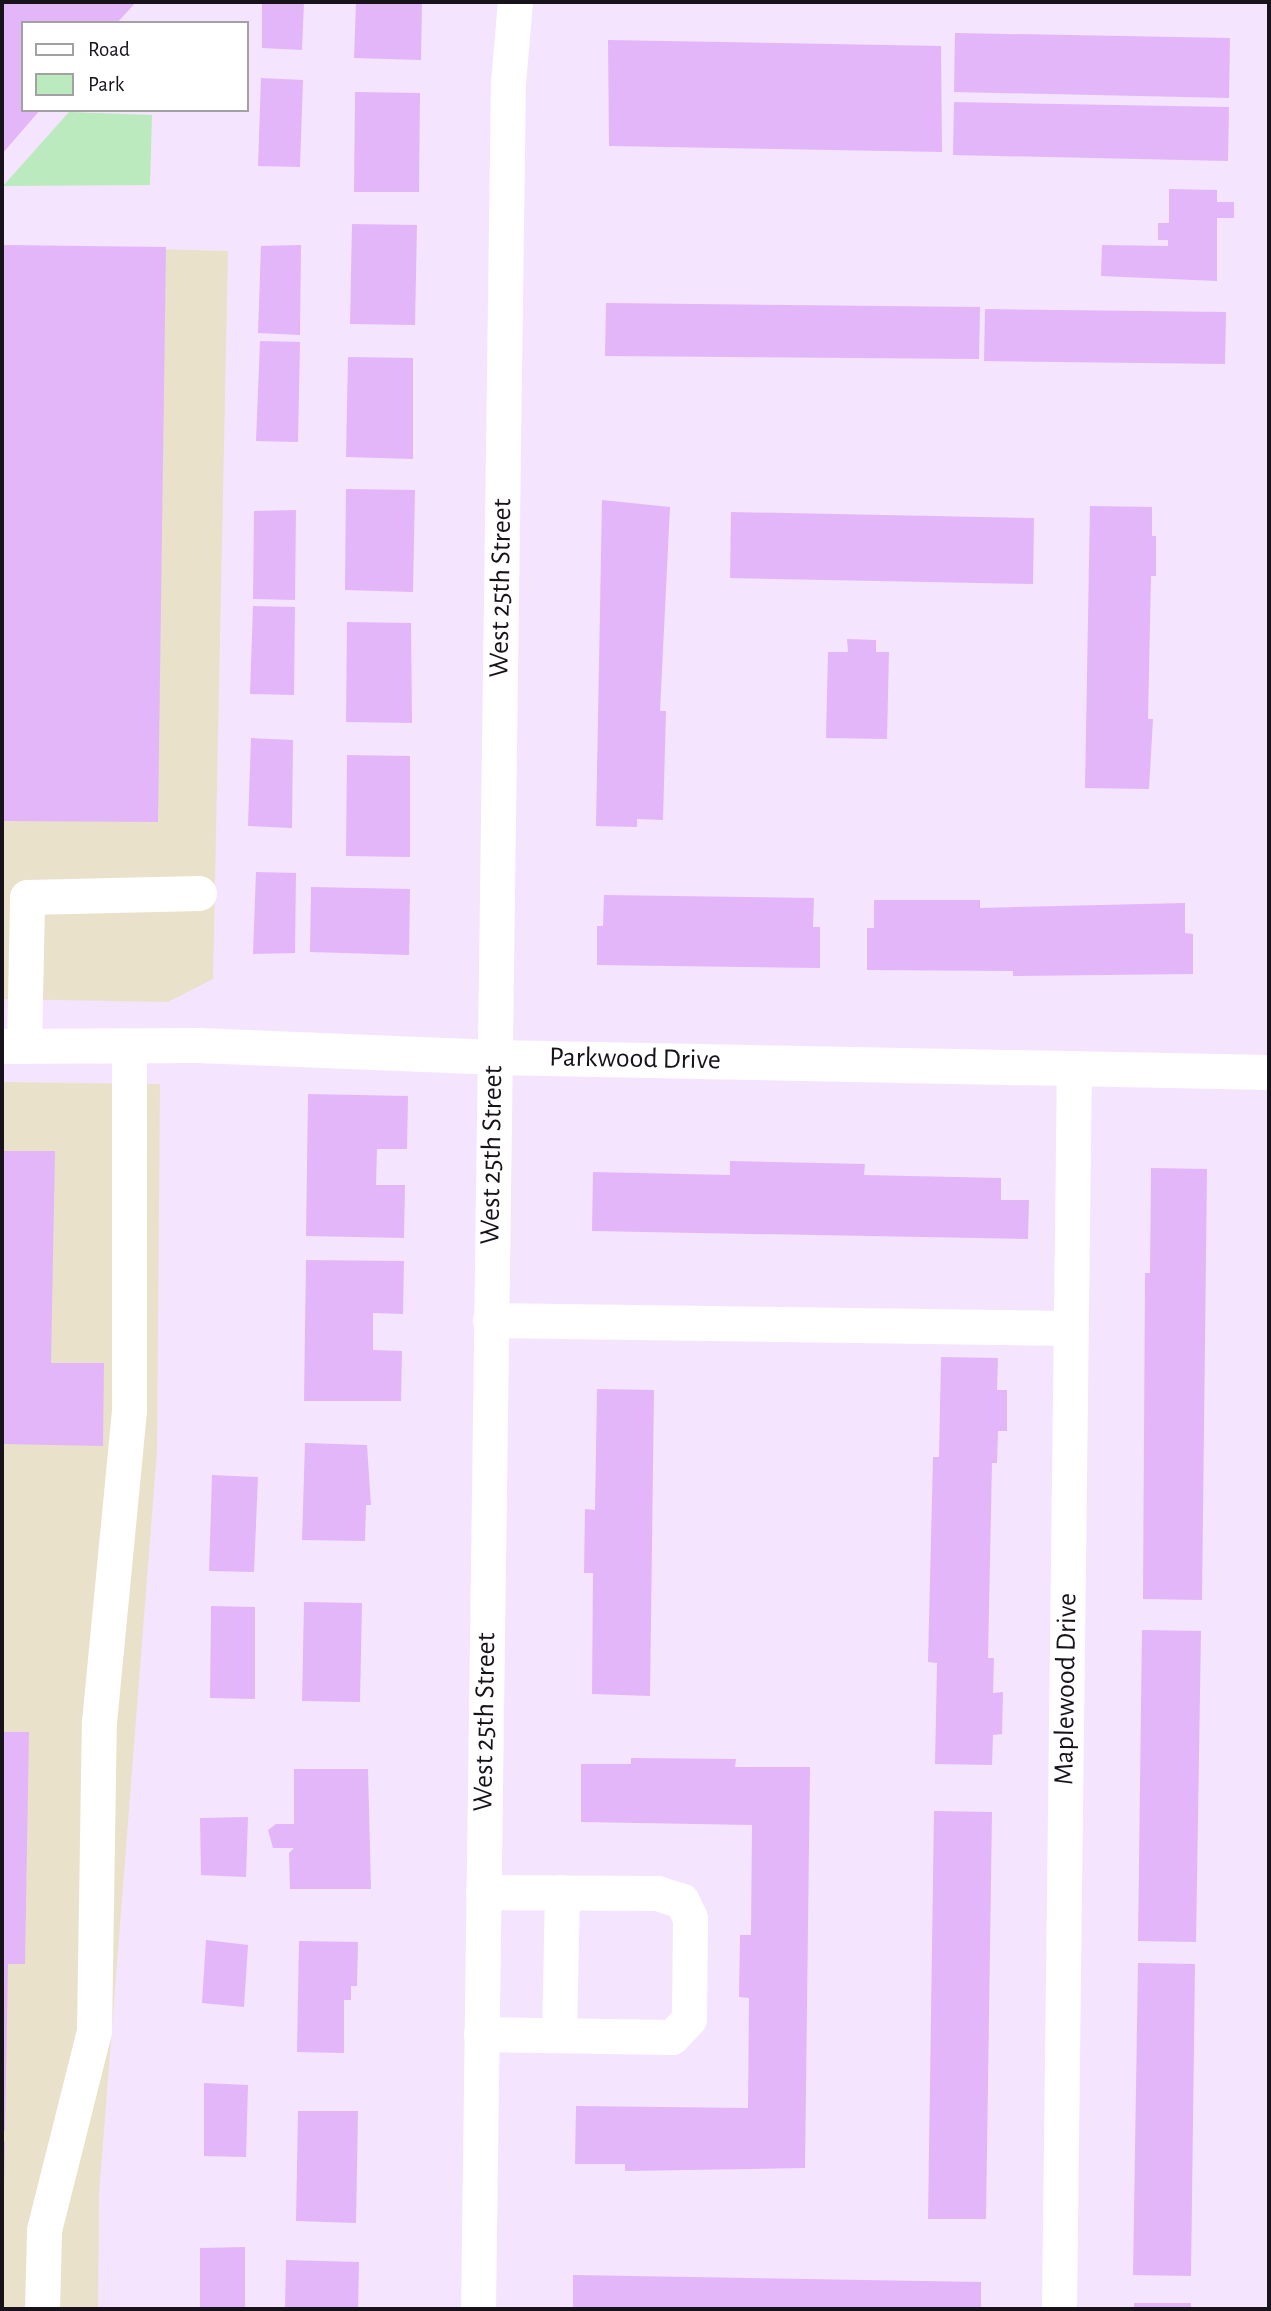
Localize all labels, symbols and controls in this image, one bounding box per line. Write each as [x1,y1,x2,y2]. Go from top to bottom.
legend [21,21,248,112]
text: Road [88,39,130,60]
text: Park [88,74,124,95]
street label: West 25th Street [483,498,519,678]
street label: Parkwood Drive [549,1041,721,1077]
street label: West 25th Street [474,1065,510,1245]
street label: Maplewood Drive [1048,1593,1084,1785]
street label: West 25th Street [467,1632,503,1812]

